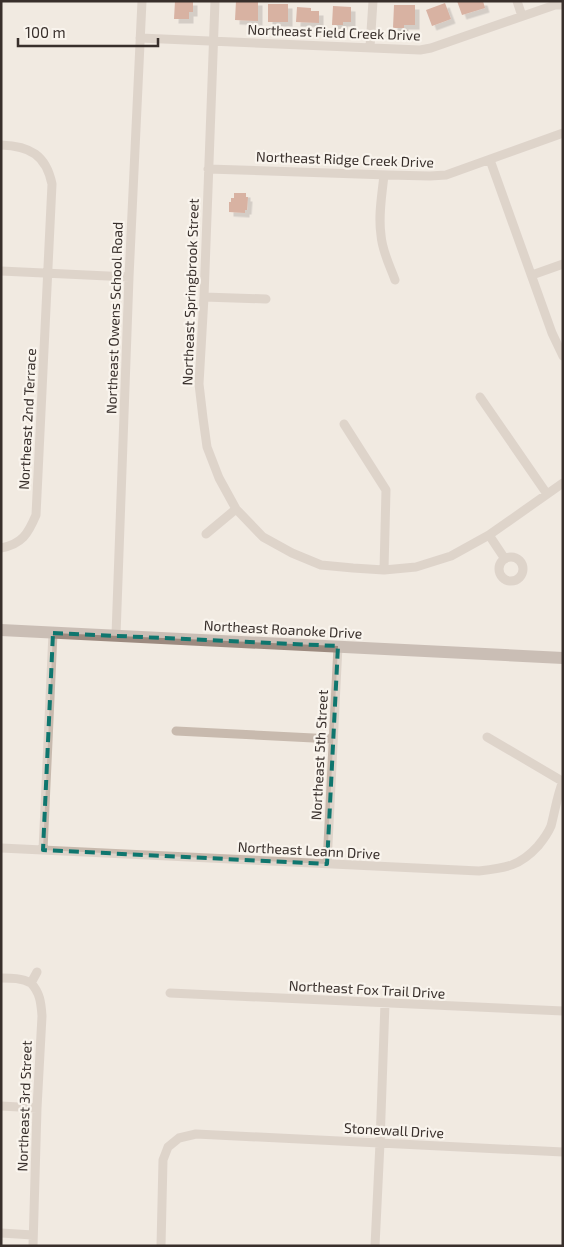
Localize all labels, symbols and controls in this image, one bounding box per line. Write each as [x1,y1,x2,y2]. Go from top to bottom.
scale bar [18,15,158,47]
street label: Northeast Field Creek Drive [247,20,421,44]
text: 100 m [25,23,66,41]
street label: Northeast Ridge Creek Drive [256,147,434,171]
street label: Northeast Springbrook Street [178,198,202,386]
street label: Northeast Owens School Road [102,222,126,414]
street label: Northeast 2nd Terrace [15,348,39,490]
street label: Northeast Roanoke Drive [203,616,363,642]
street label: Northeast 5th Street [307,689,331,821]
street label: Northeast Leann Drive [237,838,381,862]
street label: Northeast Fox Trail Drive [288,976,446,1002]
street label: Northeast 3rd Street [13,1040,35,1172]
street label: Stonewall Drive [344,1119,444,1141]

